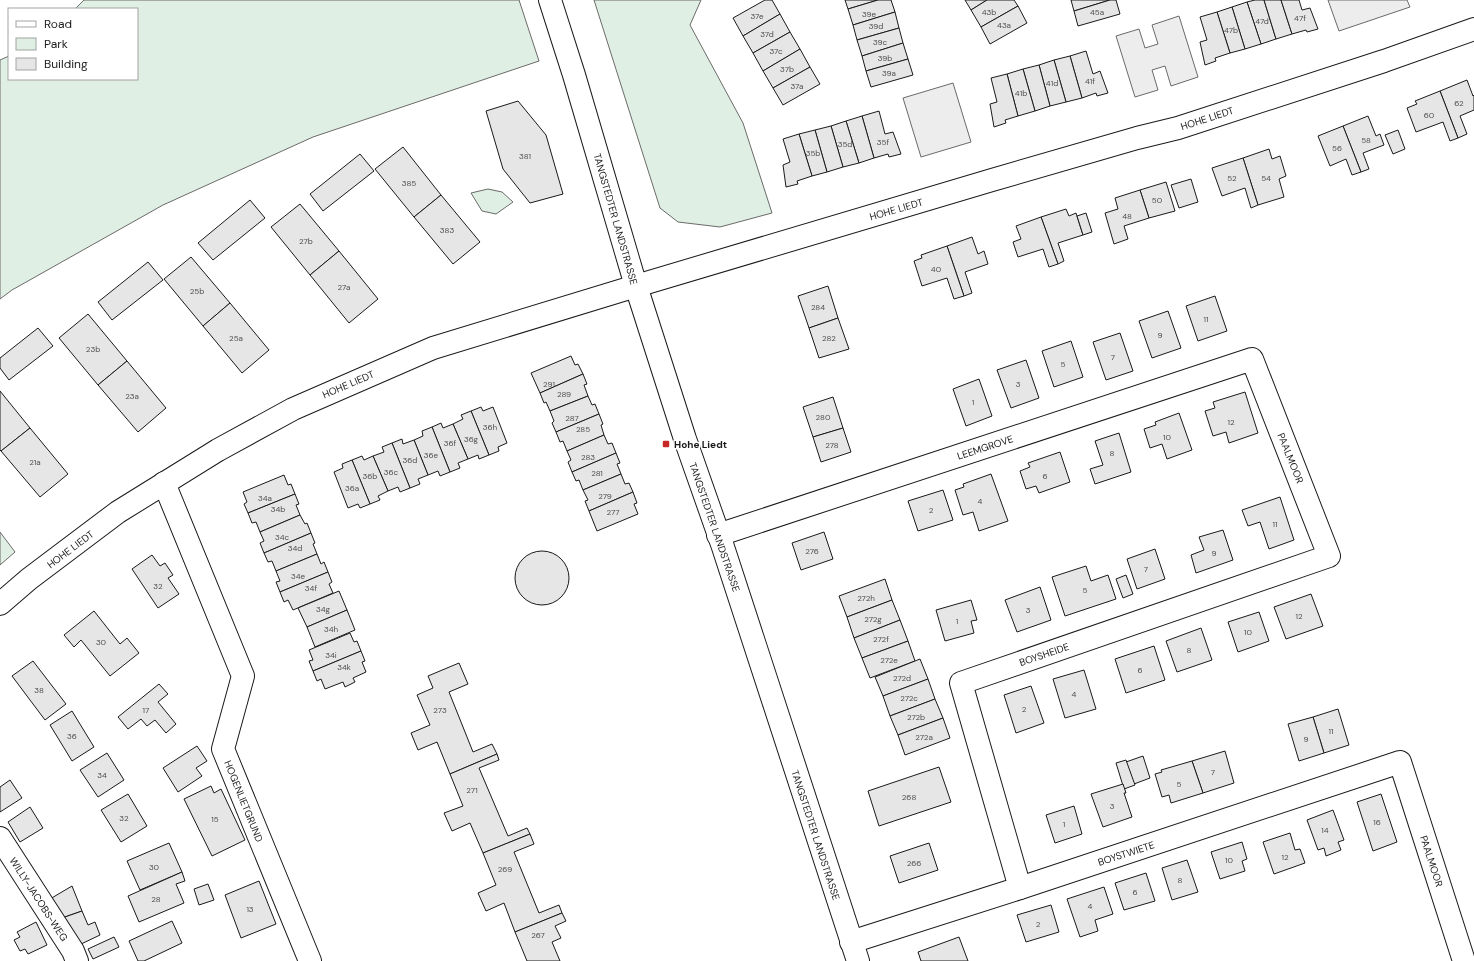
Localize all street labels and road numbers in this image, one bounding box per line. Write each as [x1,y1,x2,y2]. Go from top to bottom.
street label: HOHE LIEDT [1179,104,1236,133]
street label: TANGSTEDTER LANDSTRASSE [591,152,641,287]
street label: HOHE LIEDT [868,196,925,223]
street label: HOHE LIEDT [320,368,376,401]
street label: PAALMOOR [1275,431,1307,485]
street label: LEEMGROVE [955,432,1015,463]
street label: TANGSTEDTER LANDSTRASSE [686,461,743,594]
street label: HOHE LIEDT [44,527,97,571]
street label: BOYSHEIDE [1018,640,1071,669]
street label: HOGENLIETGRUND [221,758,266,844]
street label: TANGSTEDTER LANDSTRASSE [788,768,843,902]
street label: PAALMOOR [1417,834,1446,889]
street label: BOYSTWIETE [1096,838,1156,869]
street label: WILLY-JACOBS-WEG [6,855,71,944]

